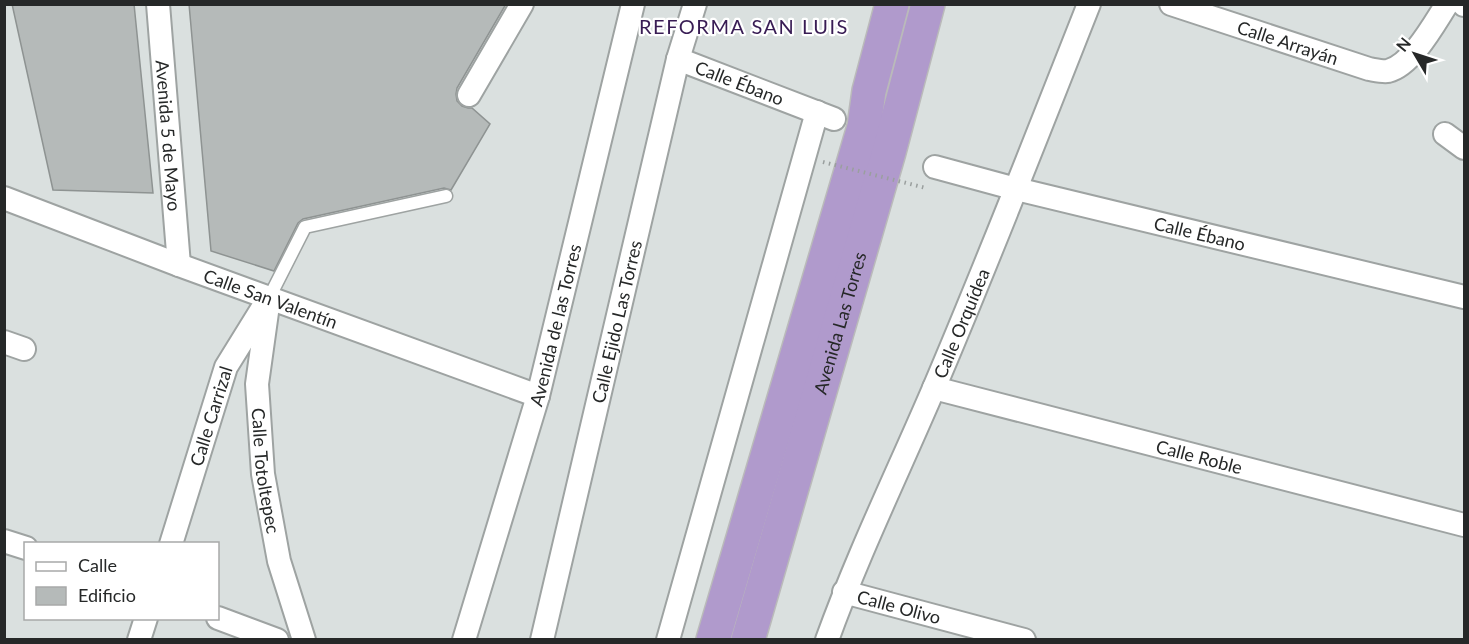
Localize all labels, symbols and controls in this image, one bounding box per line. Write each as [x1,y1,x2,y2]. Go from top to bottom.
district label: REFORMA SAN LUIS [639,14,849,38]
street label: Calle Arrayán [1235,16,1341,69]
north arrow [1385,24,1445,84]
text: N [1392,33,1414,55]
street label: Calle Ébano [692,56,787,110]
street label: Avenida 5 de Mayo [152,59,186,212]
street label: Calle Ébano [1152,212,1248,255]
street label: Calle Ejido Las Torres [587,238,646,405]
street label: Avenida de las Torres [525,242,585,409]
street label: Avenida Las Torres [809,249,871,397]
street label: Calle San Valentín [201,264,341,333]
street label: Calle Orquídea [928,265,994,382]
street label: Calle Carrizal [185,363,237,469]
street label: Calle Totoltepec [248,407,285,536]
street label: Calle Roble [1154,435,1245,478]
legend [24,542,219,620]
text: Calle [78,554,117,576]
text: Edificio [78,584,136,606]
street label: Calle Olivo [855,585,943,628]

